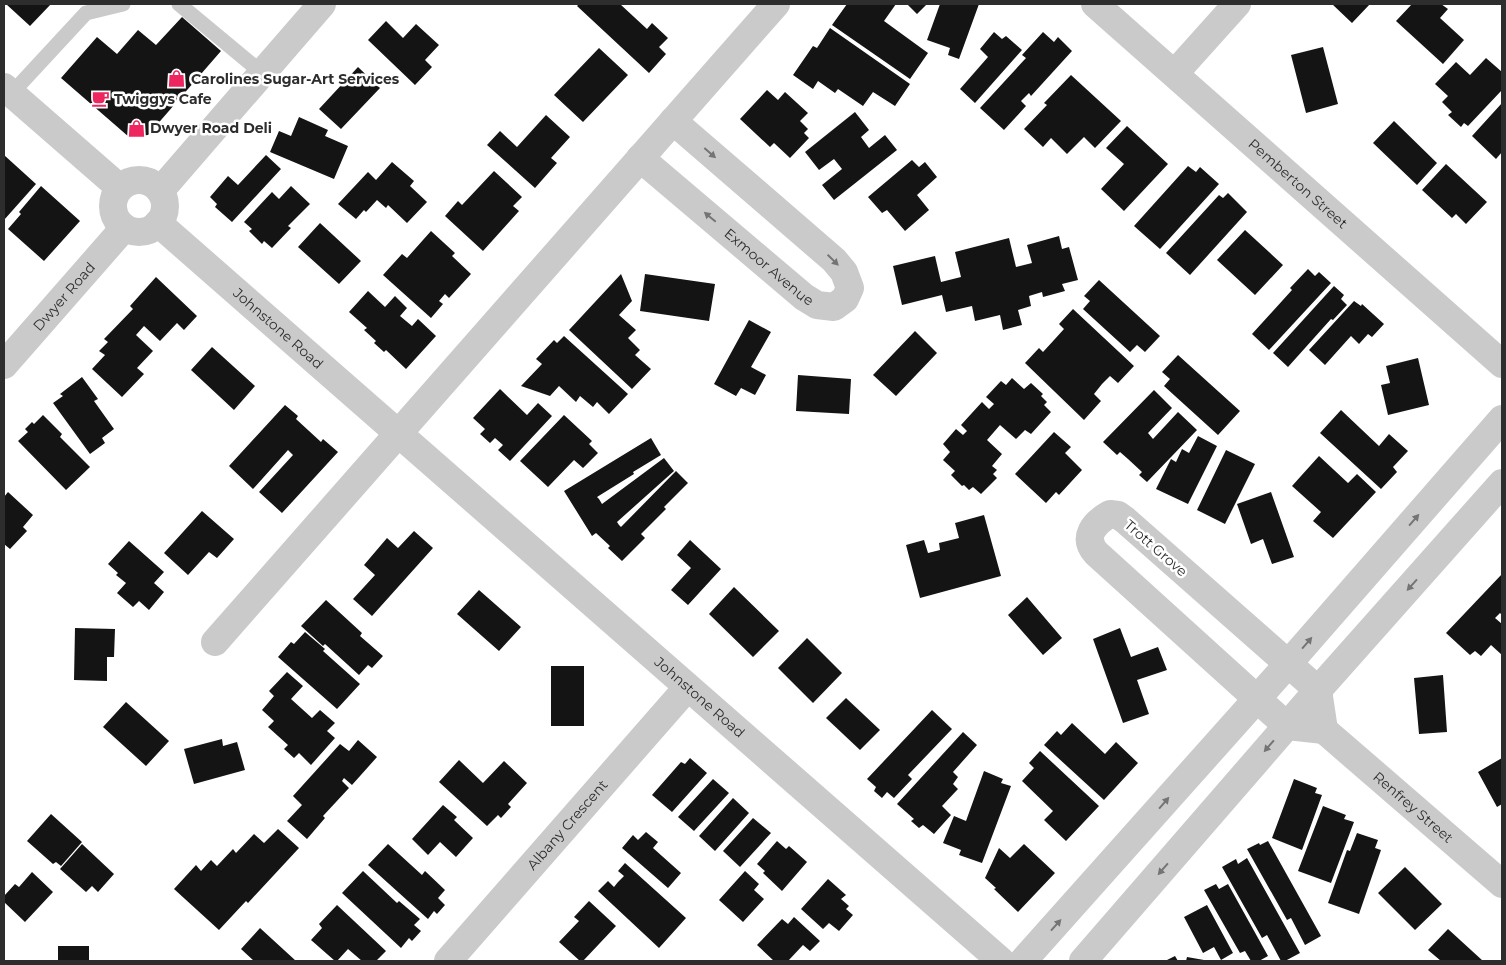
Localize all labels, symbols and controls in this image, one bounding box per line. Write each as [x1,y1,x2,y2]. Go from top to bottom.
shop icon: Carolines Sugar-Art Services [167,69,187,89]
place label: Carolines Sugar-Art Services [191,70,400,88]
cafe icon: Twiggys Cafe [90,89,110,109]
place label: Twiggys Cafe [114,90,212,108]
shop icon: Dwyer Road Deli [126,118,146,138]
place label: Dwyer Road Deli [150,119,272,137]
street label: Pemberton Street [1245,135,1352,232]
one-way arrow [704,147,717,158]
one-way arrow [704,212,717,223]
street label: Exmoor Avenue [721,224,817,310]
one-way arrow [826,253,838,265]
street label: Dwyer Road [29,258,99,335]
street label: Johnstone Road [229,283,327,373]
one-way arrow [1408,515,1420,527]
street label: Trott Grove [1121,516,1191,580]
one-way arrow [1406,579,1417,592]
one-way arrow [1301,636,1312,649]
street label: Johnstone Road [650,652,749,742]
one-way arrow [1264,740,1275,753]
street label: Renfrey Street [1369,768,1457,847]
street label: Albany Crescent [523,776,612,874]
one-way arrow [1158,797,1169,810]
one-way arrow [1157,863,1169,875]
one-way arrow [1050,919,1062,931]

